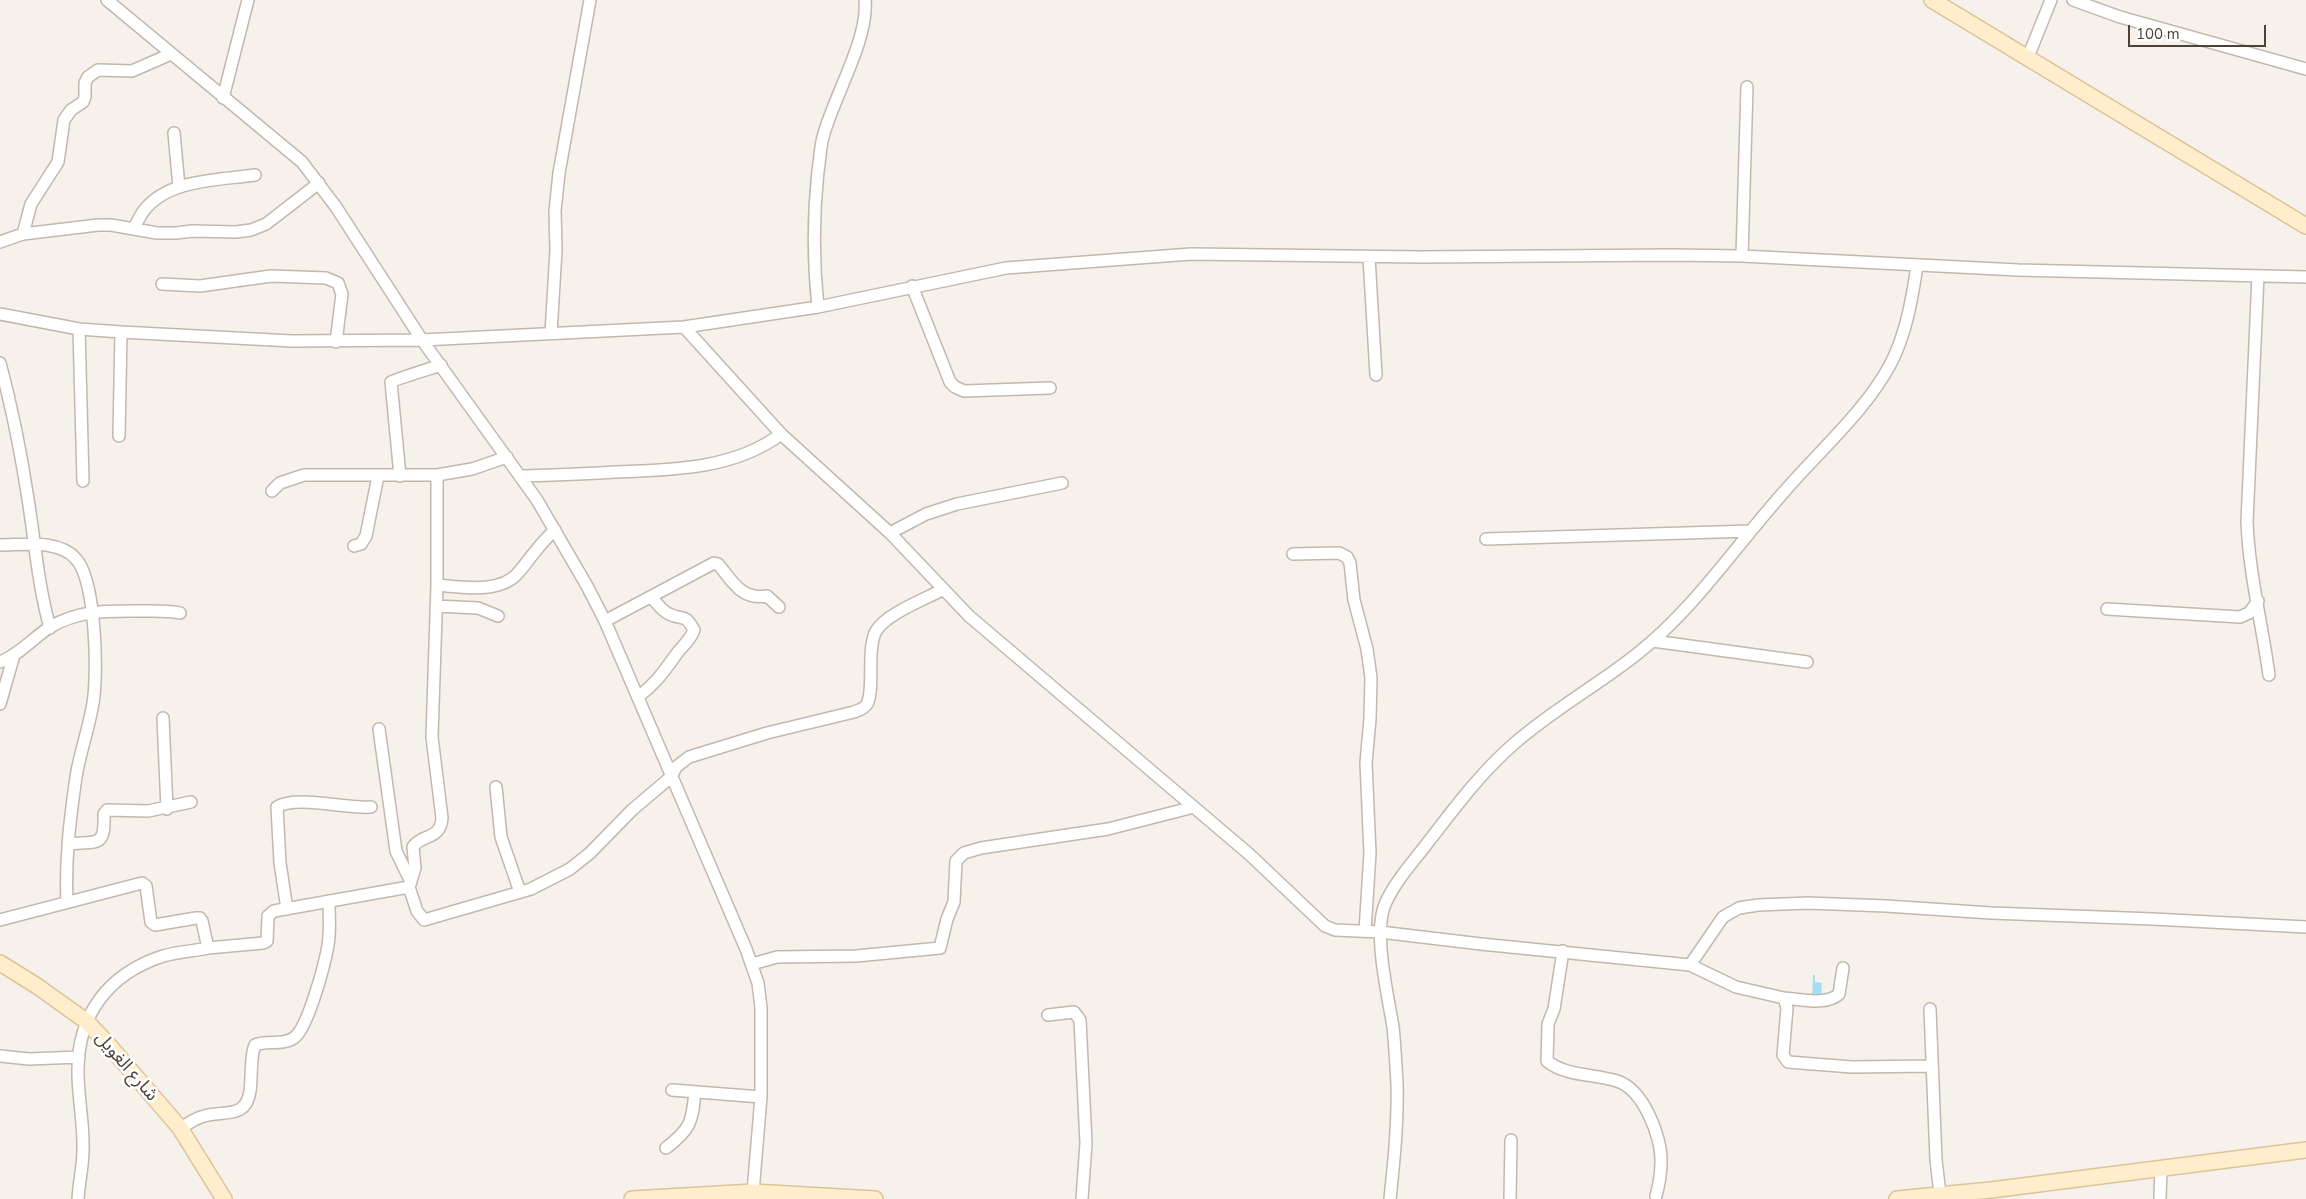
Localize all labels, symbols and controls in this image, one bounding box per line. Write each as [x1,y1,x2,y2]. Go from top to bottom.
scale bar [2131,15,2268,47]
text: 100 m [2136,24,2180,44]
street label: شارع الغويل [90,1028,162,1106]

